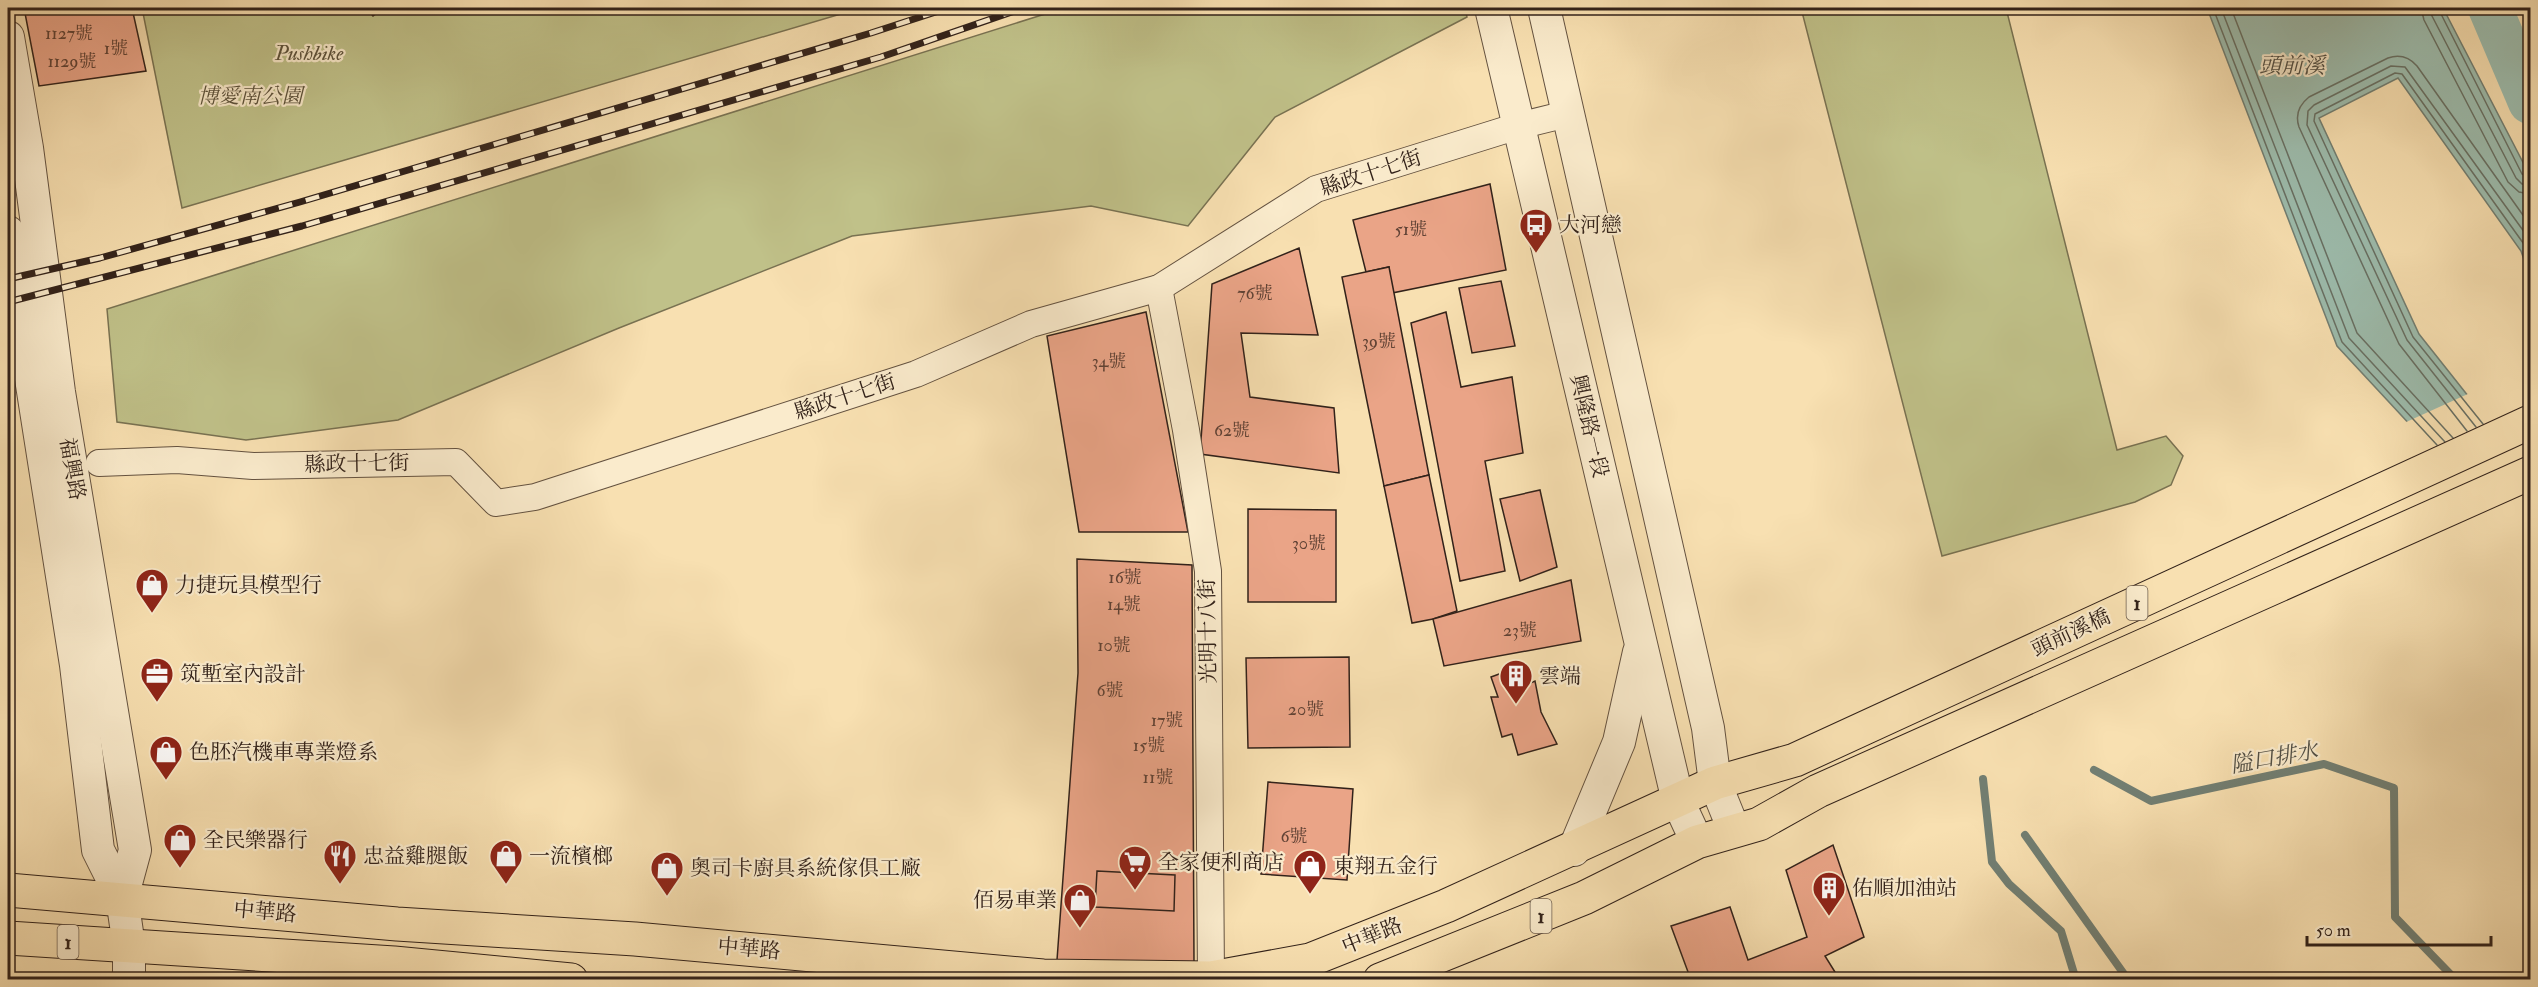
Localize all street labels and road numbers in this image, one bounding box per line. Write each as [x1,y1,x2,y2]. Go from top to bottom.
street label: 縣政十七街 [1317,144,1425,202]
street label: 縣政十七街 [791,368,899,426]
street label: 興隆路一段 [1564,372,1614,480]
street label: 福興路 [53,436,91,502]
street label: 縣政十七街 [304,450,410,478]
street label: 光明十八街 [1194,578,1222,684]
road number: 1 [2126,586,2148,620]
street label: 頭前溪橋 [2027,603,2115,663]
street label: 中華路 [232,896,298,928]
road number: 1 [1530,899,1552,933]
street label: 中華路 [1338,912,1406,960]
road number: 1 [58,925,78,959]
street label: 中華路 [716,933,782,965]

